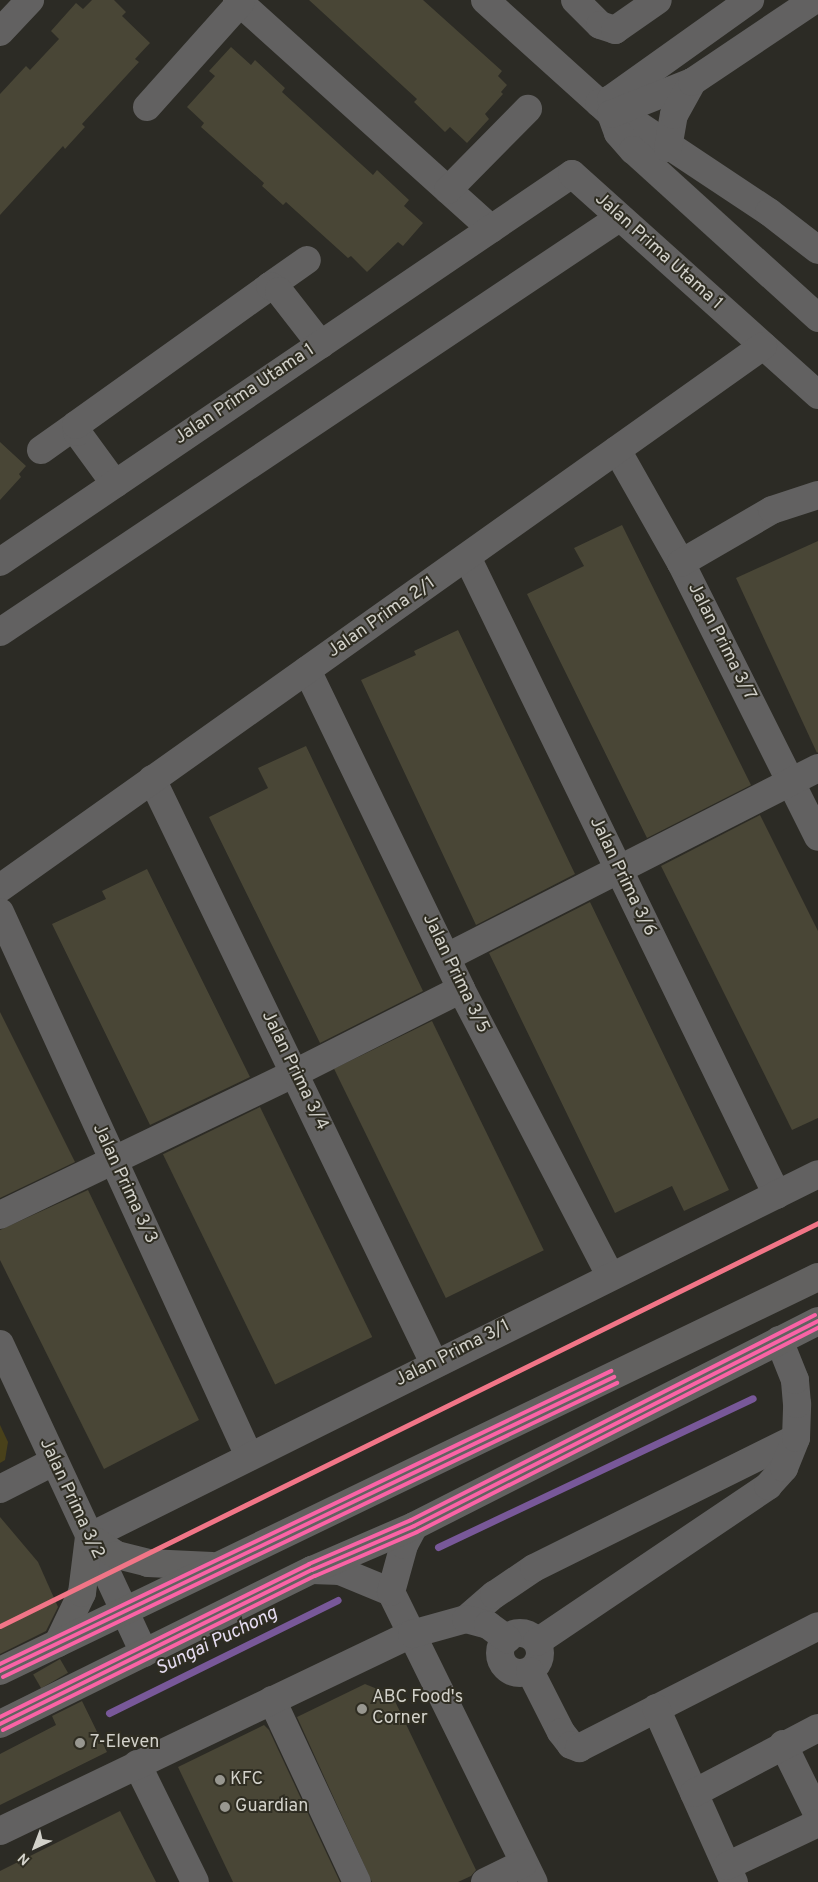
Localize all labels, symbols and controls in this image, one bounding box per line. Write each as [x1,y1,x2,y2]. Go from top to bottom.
street label: Jalan Prima Utama 1 [590,189,726,315]
street label: Jalan Prima Utama 1 [171,340,319,450]
street label: Jalan Prima 2/1 [324,573,440,663]
street label: Jalan Prima 3/7 [682,580,760,704]
street label: Jalan Prima 3/6 [584,814,660,940]
street label: Jalan Prima 3/5 [417,911,493,1037]
street label: Jalan Prima 3/4 [256,1008,332,1134]
street label: Jalan Prima 3/3 [87,1121,161,1247]
street label: Jalan Prima 3/1 [392,1316,514,1392]
street label: Jalan Prima 3/2 [34,1435,108,1563]
water label: Sungai Puchong [152,1603,282,1681]
place label: ABC Food's Corner [372,1688,463,1730]
marker: ABC Food's Corner [356,1703,368,1715]
place label: 7-Eleven [90,1732,159,1754]
marker: 7-Eleven [74,1737,86,1749]
place label: KFC [230,1769,263,1791]
marker: KFC [214,1774,226,1786]
place label: Guardian [235,1796,308,1818]
marker: Guardian [219,1801,231,1813]
north arrow [10,1822,60,1872]
text: N [15,1849,34,1868]

